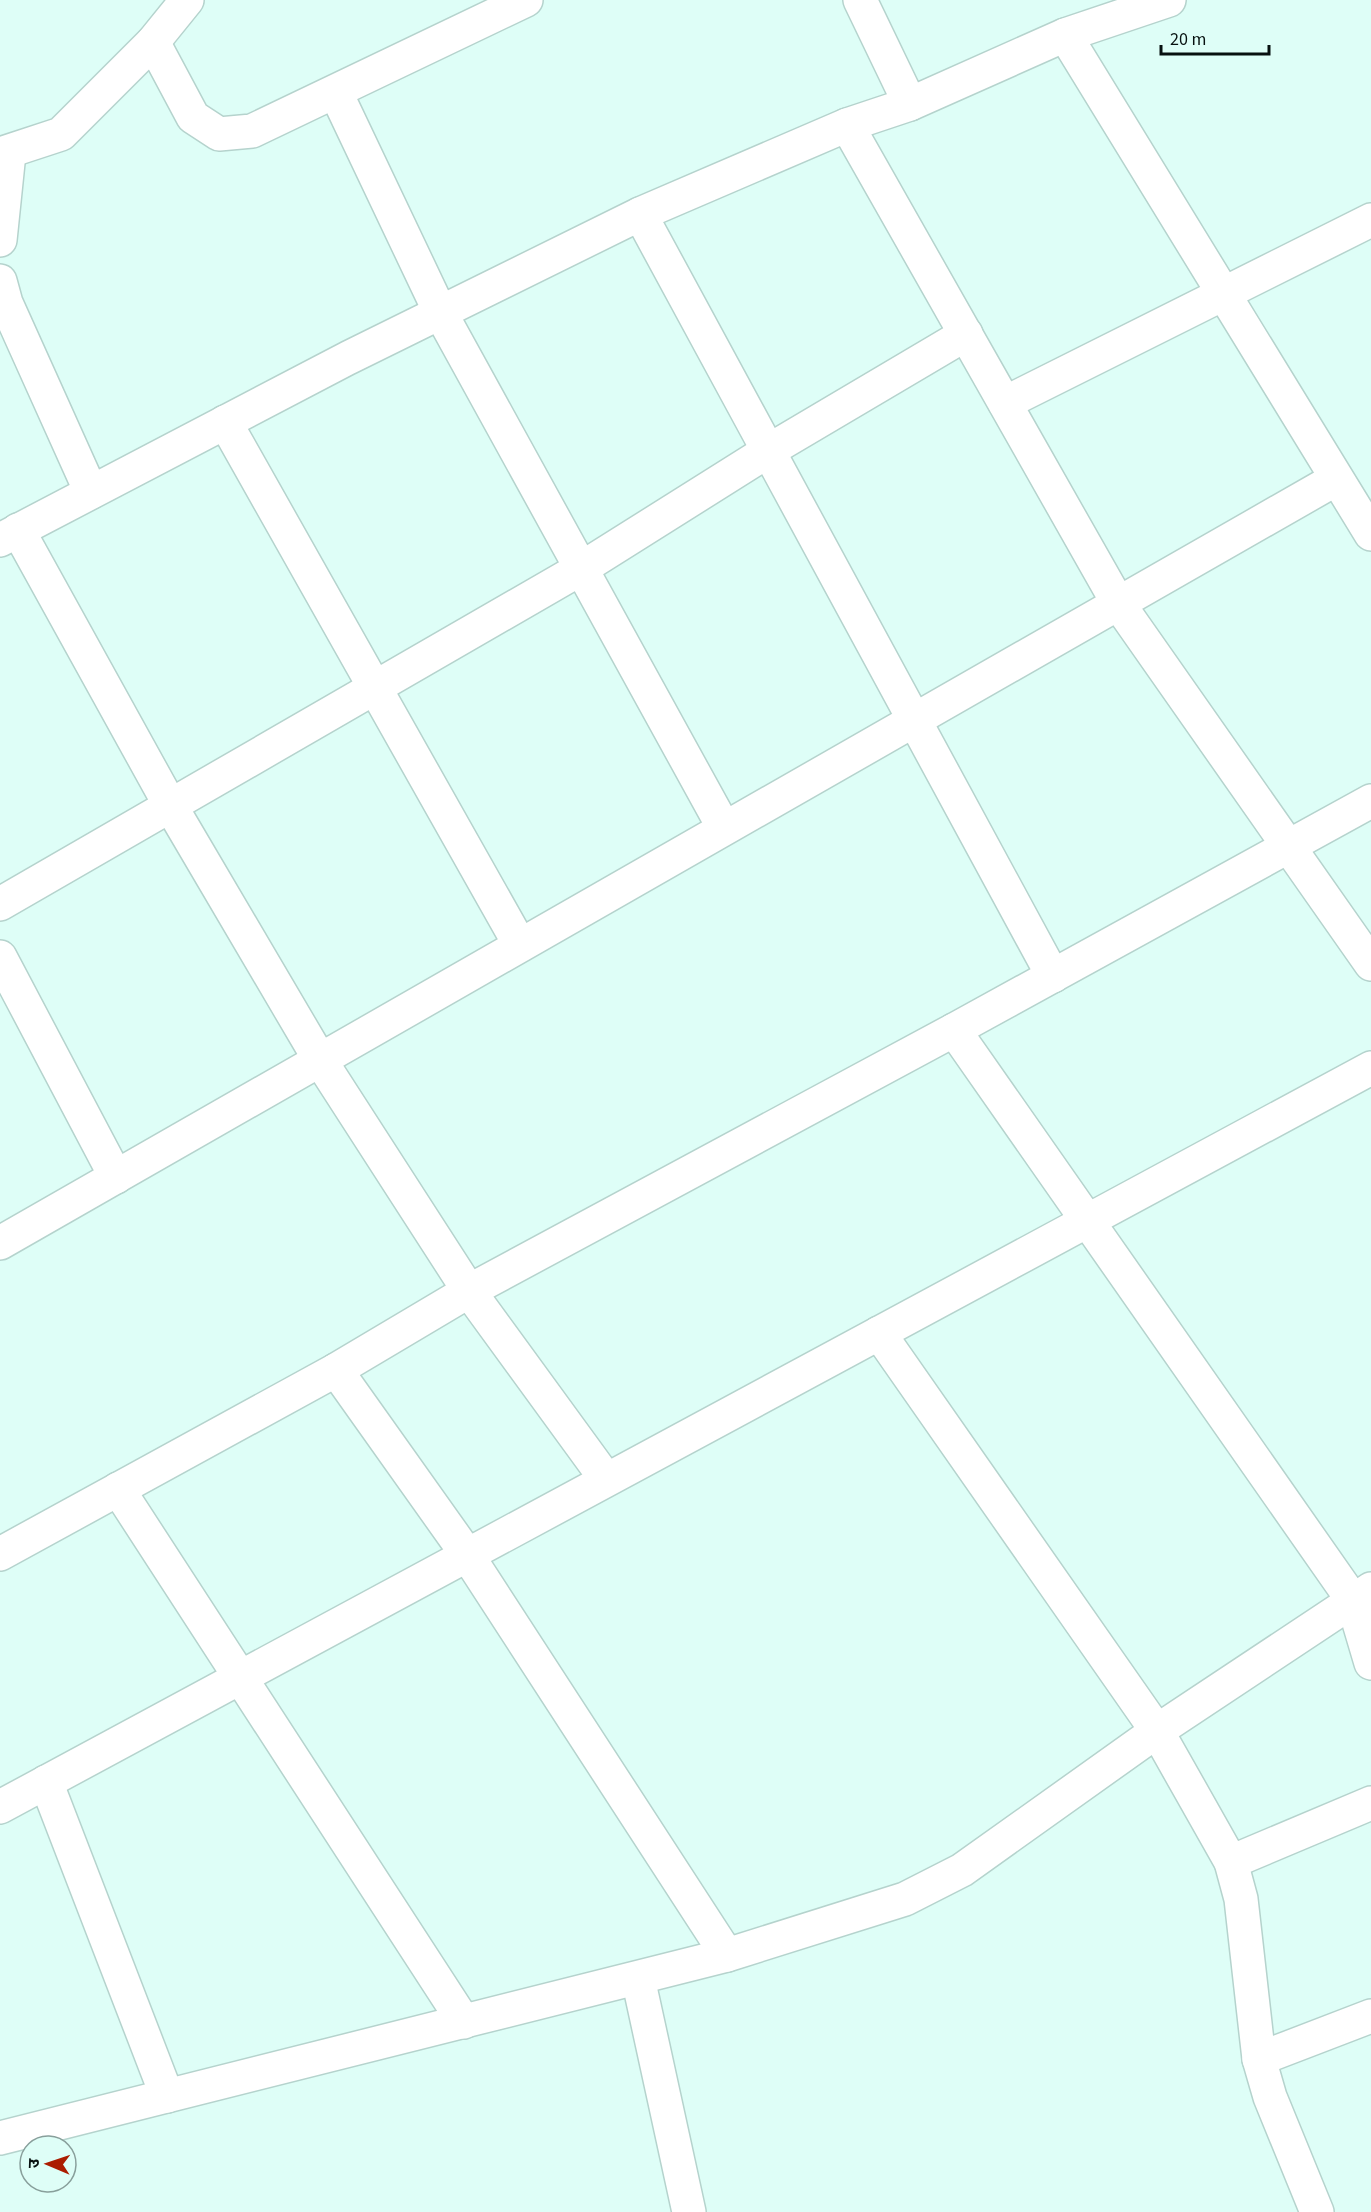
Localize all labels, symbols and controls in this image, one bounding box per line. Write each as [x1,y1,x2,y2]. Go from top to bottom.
scale bar [1161,18,1269,56]
text: 20 m [1170,27,1206,52]
north arrow [18,2134,78,2194]
text: उ [23,2158,45,2169]

